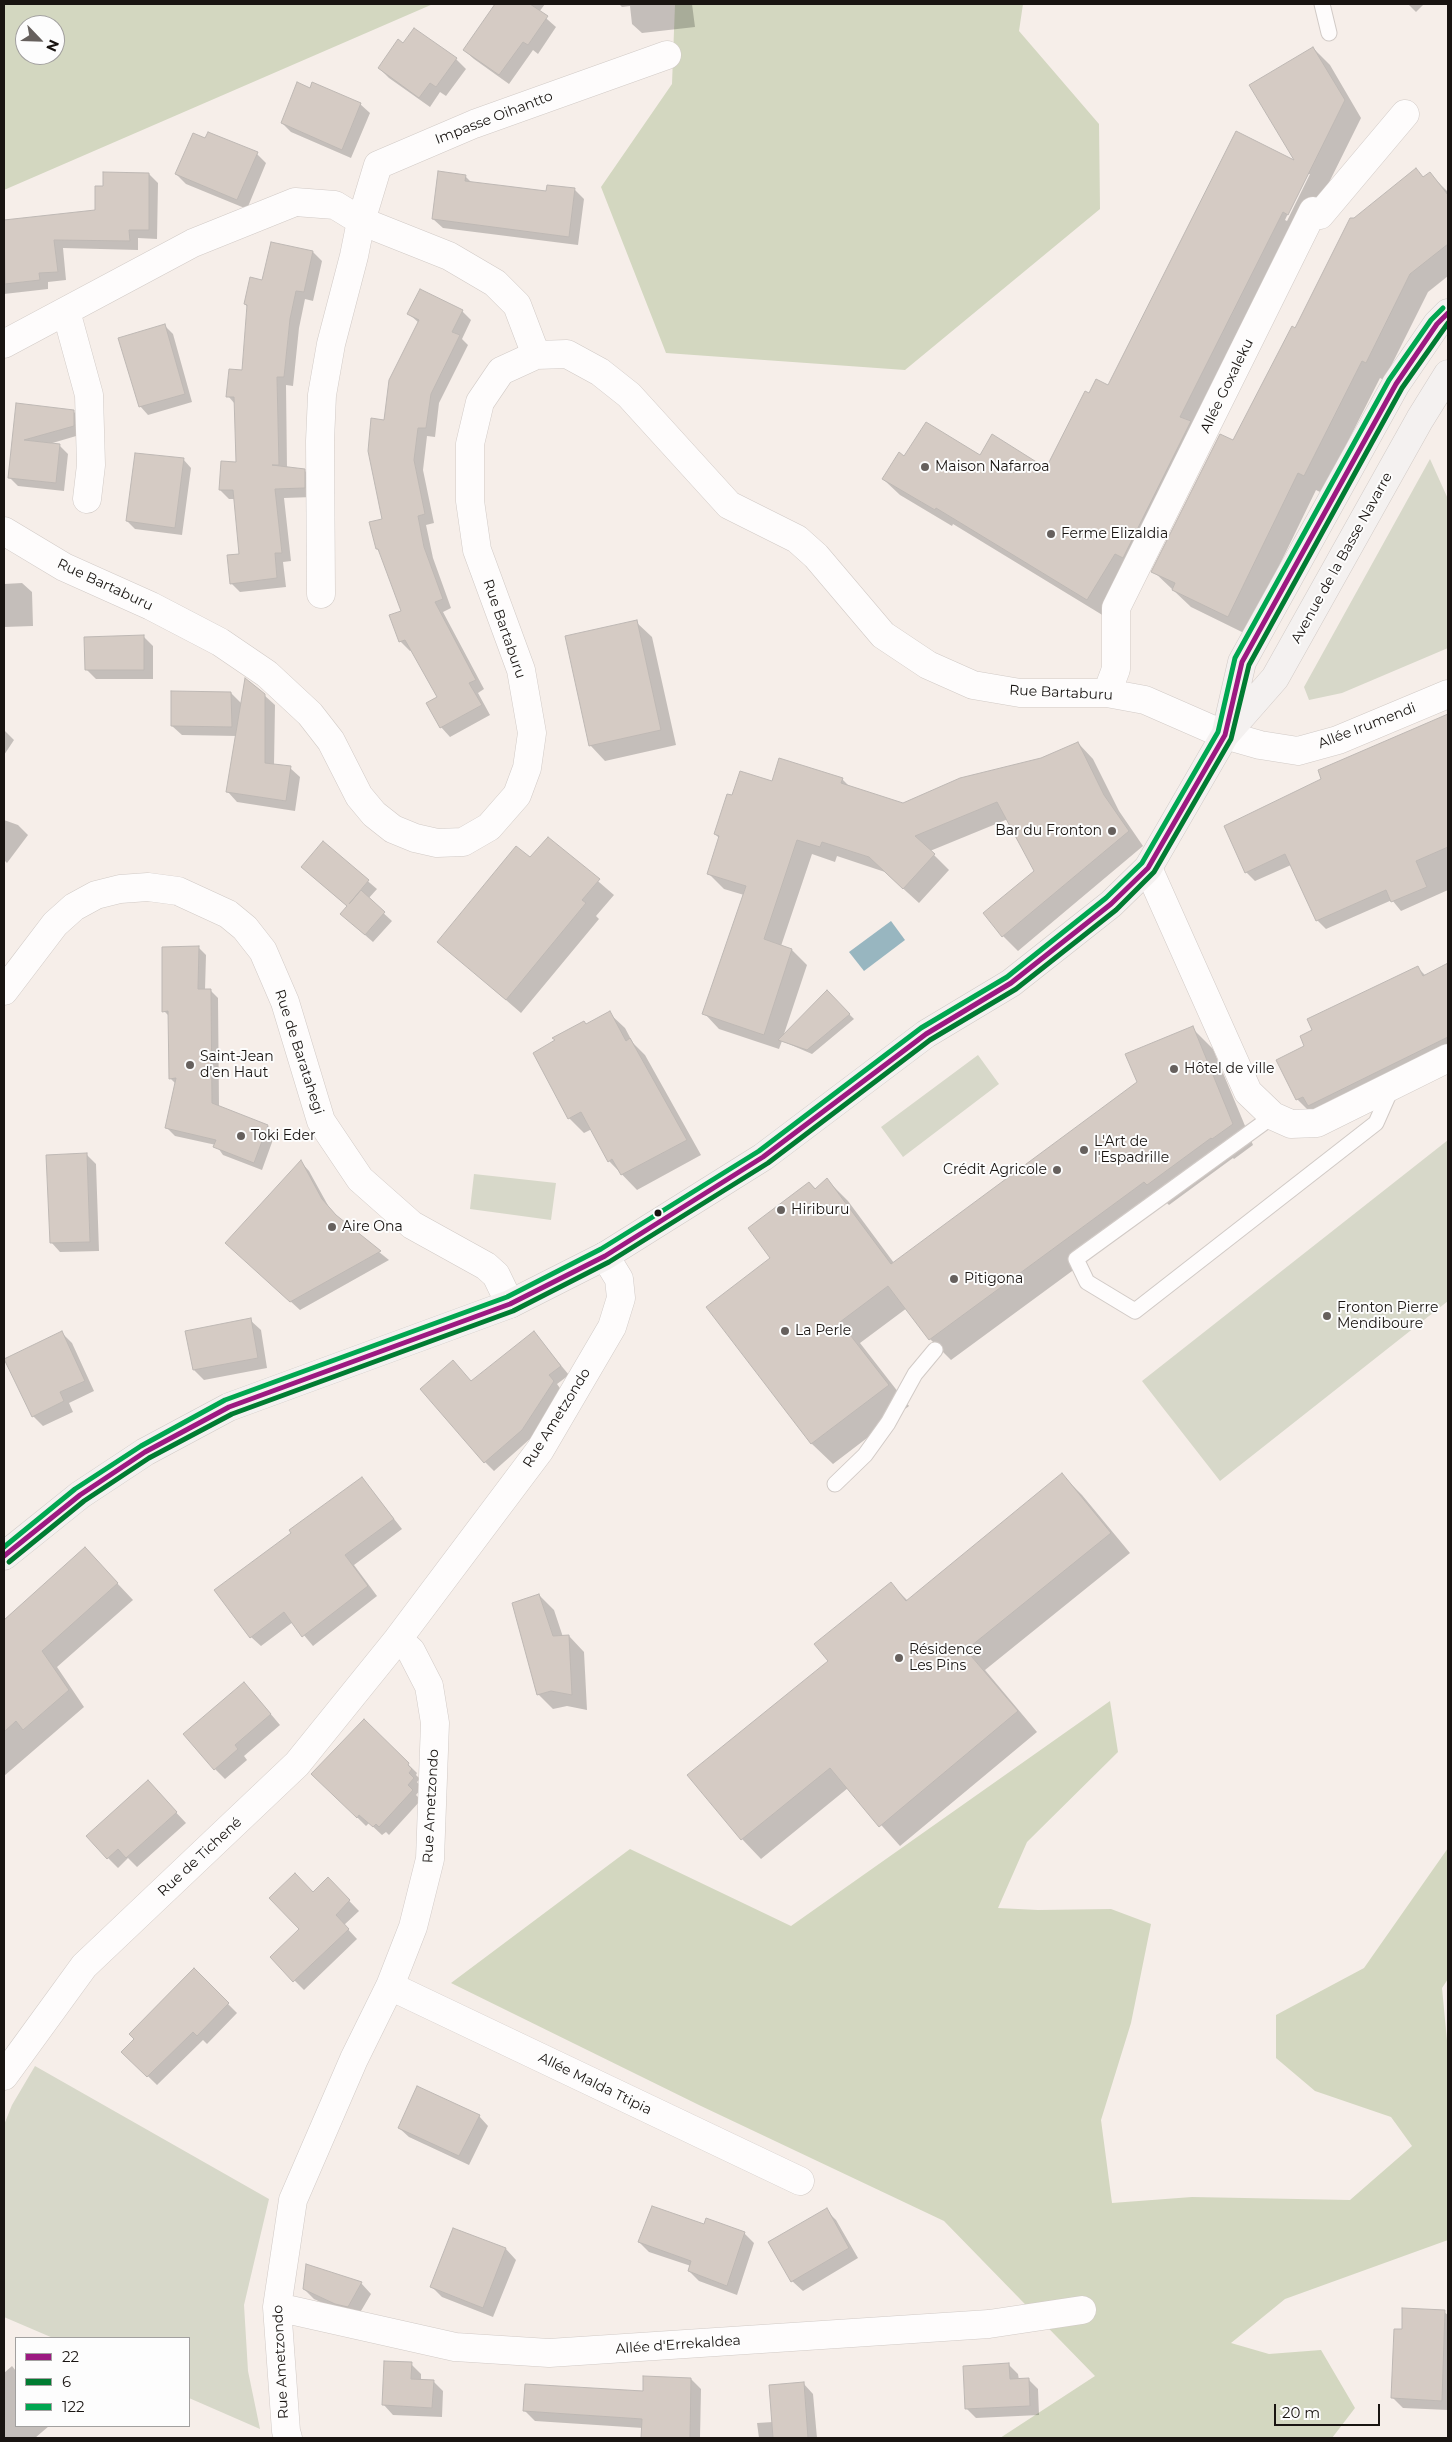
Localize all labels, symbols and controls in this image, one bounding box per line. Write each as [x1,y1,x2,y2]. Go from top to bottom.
north arrow [15,15,65,65]
text: N [42,37,63,55]
street label: Impasse Oihantto [433,88,555,148]
street label: Allée Goxaleku [1197,336,1257,436]
place label: Maison Nafarroa [935,459,1050,475]
marker: Maison Nafarroa [919,461,931,473]
street label: Avenue de la Basse Navarre [1288,470,1396,646]
place label: Ferme Elizaldia [1061,526,1168,542]
marker: Ferme Elizaldia [1045,528,1057,540]
street label: Rue Bartaburu [54,555,156,615]
street label: Rue Bartaburu [479,577,529,681]
street label: Rue Bartaburu [1009,682,1113,704]
street label: Allée Irumendi [1316,700,1418,752]
place label: Bar du Fronton [995,823,1102,839]
marker: Bar du Fronton [1106,825,1118,837]
street label: Rue de Baratahegi [271,987,327,1117]
place label: Saint-Jean d'en Haut [200,1049,274,1082]
marker: Saint-Jean d'en Haut [184,1059,196,1071]
place label: Hôtel de ville [1184,1061,1274,1077]
marker: Hôtel de ville [1168,1063,1180,1075]
place label: Toki Eder [251,1128,316,1144]
marker: Toki Eder [235,1130,247,1142]
place label: L'Art de l'Espadrille [1094,1134,1169,1166]
marker: L'Art de l'Espadrille [1078,1144,1090,1156]
place label: Crédit Agricole [943,1162,1047,1178]
marker: Crédit Agricole [1051,1164,1063,1176]
place label: Hiriburu [791,1202,849,1218]
marker: Hiriburu [775,1204,787,1216]
unlabelled marker [653,1208,663,1218]
place label: Aire Ona [342,1219,403,1235]
marker: Aire Ona [326,1221,338,1233]
place label: Pitigona [964,1271,1023,1287]
marker: Pitigona [948,1273,960,1285]
place label: Fronton Pierre Mendiboure [1337,1300,1438,1332]
marker: Fronton Pierre Mendiboure [1321,1310,1333,1322]
place label: La Perle [795,1323,851,1339]
marker: La Perle [779,1325,791,1337]
street label: Rue Ametzondo [520,1365,594,1471]
place label: Résidence Les Pins [909,1642,982,1674]
marker: Résidence Les Pins [893,1652,905,1664]
street label: Rue Ametzondo [420,1749,442,1863]
street label: Rue de Tichené [155,1814,245,1900]
street label: Allée Malda Ttipia [536,2049,654,2119]
street label: Rue Ametzondo [270,2305,292,2419]
street label: Allée d'Errekaldea [615,2332,741,2358]
legend [15,2337,190,2427]
text: 22 [62,2347,79,2366]
text: 6 [62,2372,71,2391]
scale bar [1277,2394,1383,2426]
text: 122 [62,2397,84,2416]
text: 20 m [1282,2403,1320,2422]

